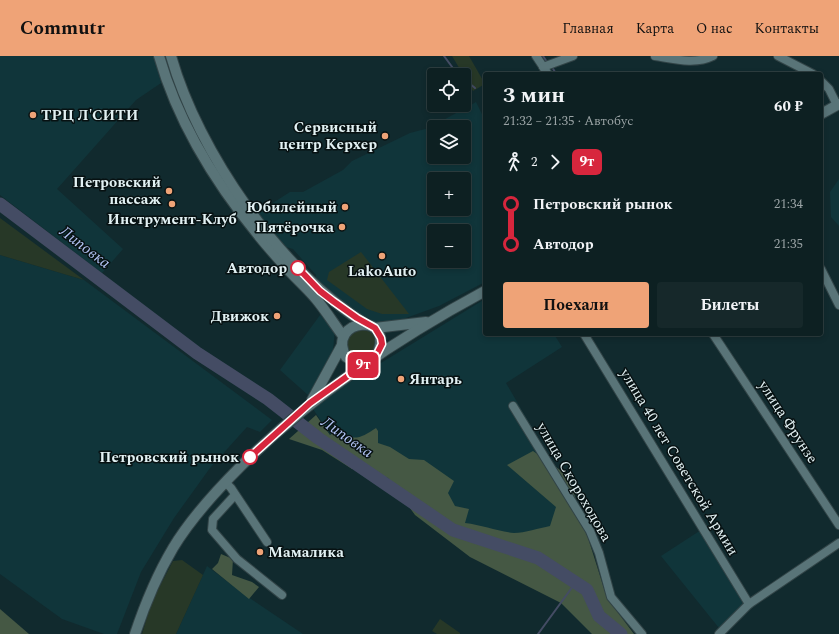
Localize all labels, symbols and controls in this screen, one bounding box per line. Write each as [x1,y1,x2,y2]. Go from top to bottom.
text: Commutr [20,14,105,43]
text: Главная [562,18,614,39]
text: Карта [636,18,674,39]
text: О нас [696,18,733,39]
text: Контакты [755,18,819,39]
map controls [427,68,471,268]
button: locate [427,68,471,112]
text: 3 мин [503,79,565,112]
text: 60 ₽ [774,95,803,118]
place label: ТРЦ Л'СИТИ [41,104,139,127]
marker: ТРЦ Л'СИТИ [28,110,38,120]
text: 21:32 – 21:35 · Автобус [503,111,633,131]
place label: Сервисный центр Керхер [279,116,377,156]
button: layers [427,120,471,164]
marker: Сервисный центр Керхер [380,131,390,141]
icon: walk [503,151,525,173]
icon: forward [544,151,566,173]
text: 9т [580,151,594,172]
text: 2 [531,152,538,172]
place label: Петровский пассаж [73,171,161,211]
button: + [427,172,471,216]
marker: Петровский пассаж [164,186,174,196]
text: Петровский рынок [533,193,673,216]
text: 21:34 [774,194,803,214]
place label: Юбилейный [246,196,337,219]
marker: Инструмент-Клуб [167,199,177,209]
marker: Юбилейный [340,202,350,212]
place label: Инструмент-Клуб [107,208,237,231]
place label: Пятёрочка [255,216,334,239]
water label: Липовка [53,219,116,274]
marker: Пятёрочка [337,222,347,232]
button: − [427,224,471,268]
text: Автодор [533,233,594,256]
text: 21:35 [774,234,803,254]
marker: LakoAuto [377,251,387,261]
place label: Автодор [226,257,287,280]
marker: Автодор [290,260,306,276]
place label: LakoAuto [348,260,416,283]
button: Поехали [503,282,649,328]
button: Билеты [657,282,803,328]
place label: Движок [211,305,269,328]
marker: Движок [272,311,282,321]
line badge: 9т [345,352,381,378]
text: 9т [356,354,370,375]
street label: улица 40 лет Советской Армии [613,363,744,560]
place label: Янтарь [409,368,462,391]
marker: Янтарь [396,374,406,384]
street label: улица Фрунзе [752,375,824,468]
water label: Липовка [315,410,378,464]
street label: улица Скороходова [530,417,618,547]
place label: Петровский рынок [99,446,239,469]
marker: Петровский рынок [242,449,258,465]
place label: Мамалика [268,541,344,564]
marker: Мамалика [255,547,265,557]

